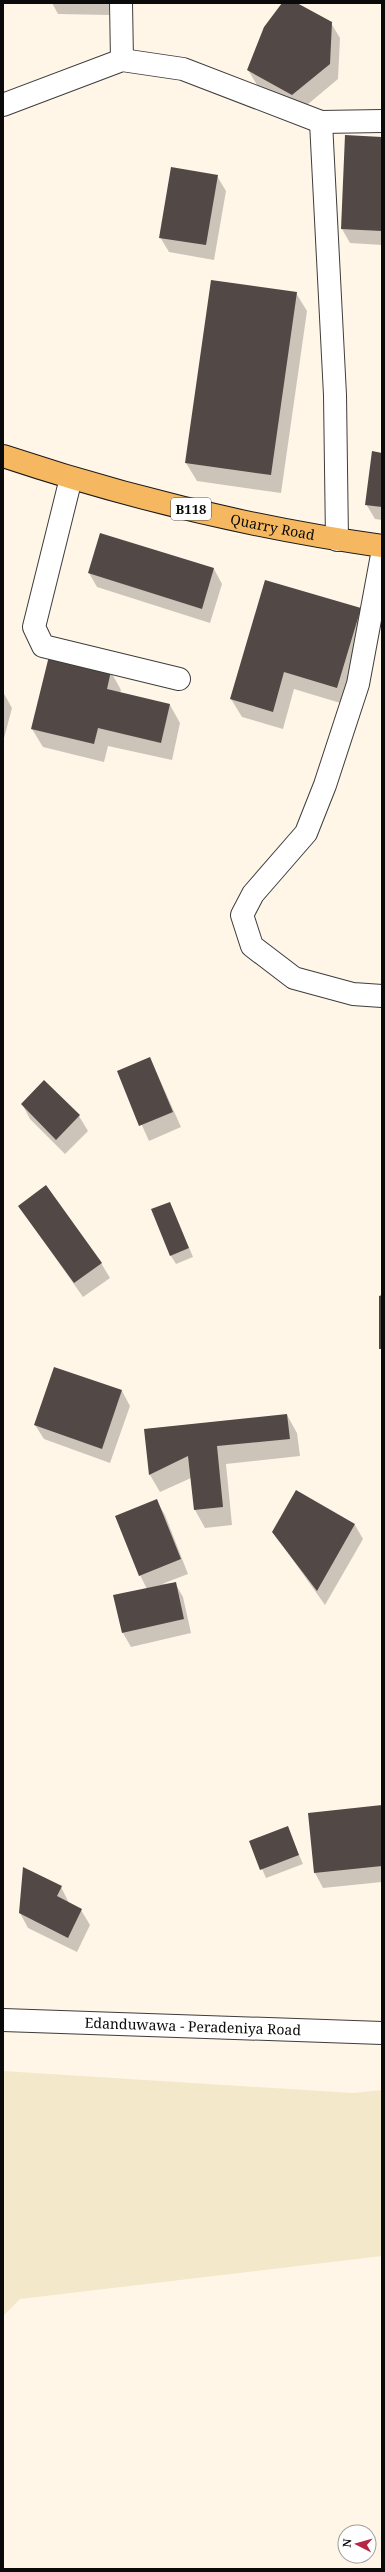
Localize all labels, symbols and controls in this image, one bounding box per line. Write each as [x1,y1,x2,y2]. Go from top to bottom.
road number: B118 [171,498,211,520]
street label: Quarry Road [229,509,317,544]
street label: Edanduwawa - Peradeniya Road [84,2013,302,2039]
north arrow [337,2524,377,2564]
text: N [339,2537,355,2548]

